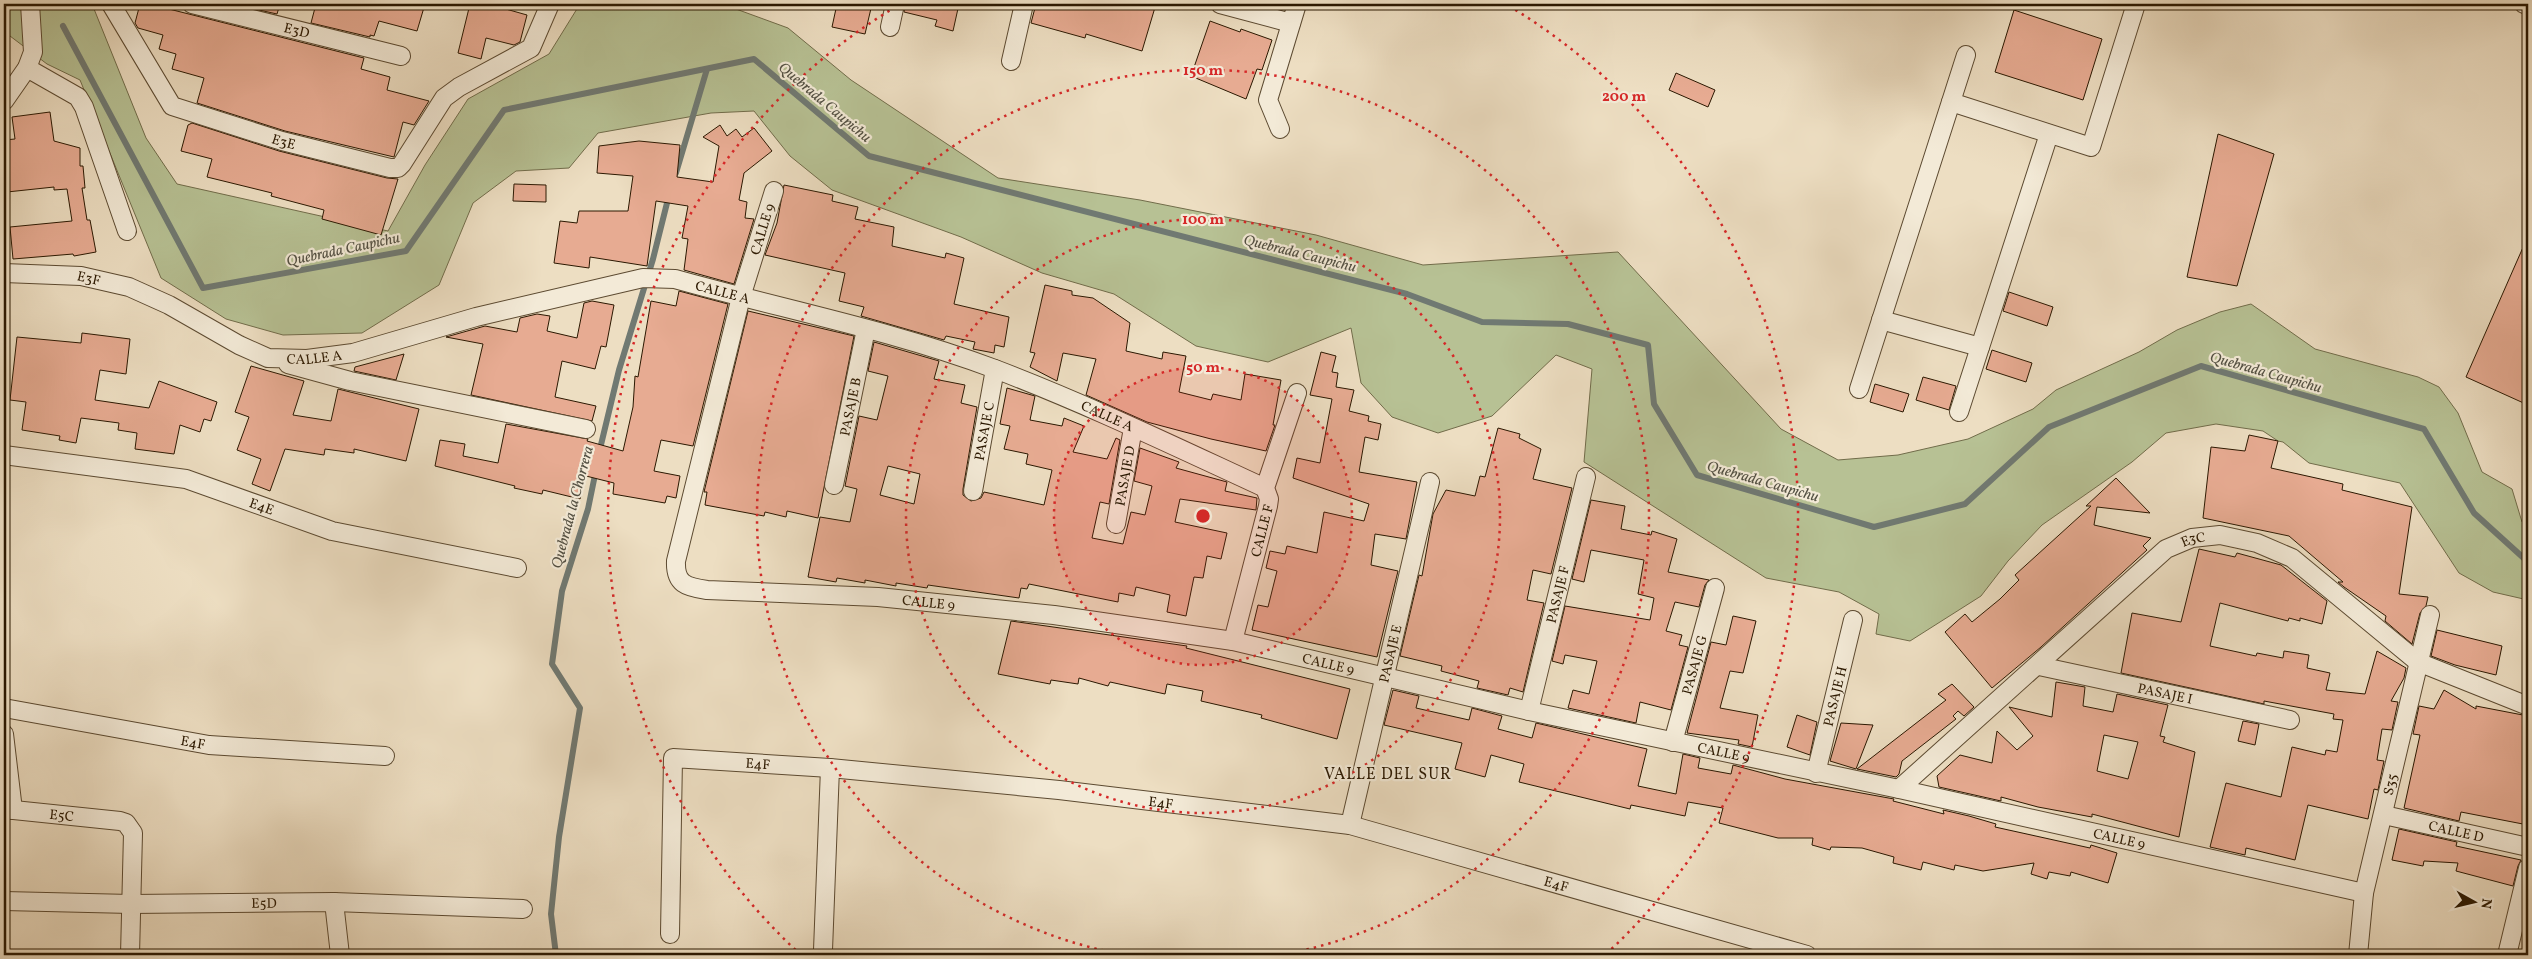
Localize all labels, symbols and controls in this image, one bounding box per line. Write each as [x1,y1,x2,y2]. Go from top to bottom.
street label: E3D [282,19,311,44]
water label: Quebrada Caupichu [773,58,875,149]
text: 150 m [1183,61,1223,82]
text: 200 m [1602,87,1646,108]
street label: E3E [269,130,297,155]
street label: CALLE 9 [747,201,780,258]
text: 100 m [1182,210,1225,231]
water label: Quebrada Caupichu [285,228,402,273]
water label: Quebrada Caupichu [1241,230,1359,279]
street label: E3F [75,267,102,291]
street label: CALLE A [693,277,752,309]
street label: CALLE A [286,346,343,370]
water label: Quebrada Caupichu [2207,347,2324,400]
text: 50 m [1186,358,1220,379]
street label: PASAJE B [836,376,867,438]
street label: CALLE A [1078,397,1136,437]
street label: PASAJE C [971,400,1000,462]
water label: Quebrada la Chorrera [547,444,600,571]
street label: PASAJE D [1111,444,1141,508]
water label: Quebrada Caupichu [1704,456,1821,509]
street label: E4E [246,494,276,521]
street label: CALLE F [1247,503,1279,559]
centre of rings [1194,507,1212,525]
street label: E3C [2178,529,2206,553]
street label: PASAJE F [1543,564,1575,625]
street label: CALLE 9 [901,592,956,616]
street label: PASAJE E [1375,623,1407,685]
street label: PASAJE G [1678,633,1713,697]
street label: CALLE 9 [1300,650,1356,680]
street label: PASAJE H [1820,665,1852,729]
street label: PASAJE I [2136,679,2194,710]
street label: E4F [179,732,207,755]
street label: CALLE 9 [1695,739,1751,768]
street label: E4F [745,755,771,775]
district label: VALLE DEL SUR [1324,764,1452,786]
street label: S35 [2380,772,2403,797]
street label: E4F [1147,793,1174,815]
street label: E5C [48,806,75,827]
street label: CALLE D [2427,817,2485,848]
street label: CALLE 9 [2091,825,2147,855]
street label: E4F [1541,873,1570,898]
north arrow [2450,876,2500,926]
street label: E5D [251,895,277,914]
text: N [2475,897,2496,910]

